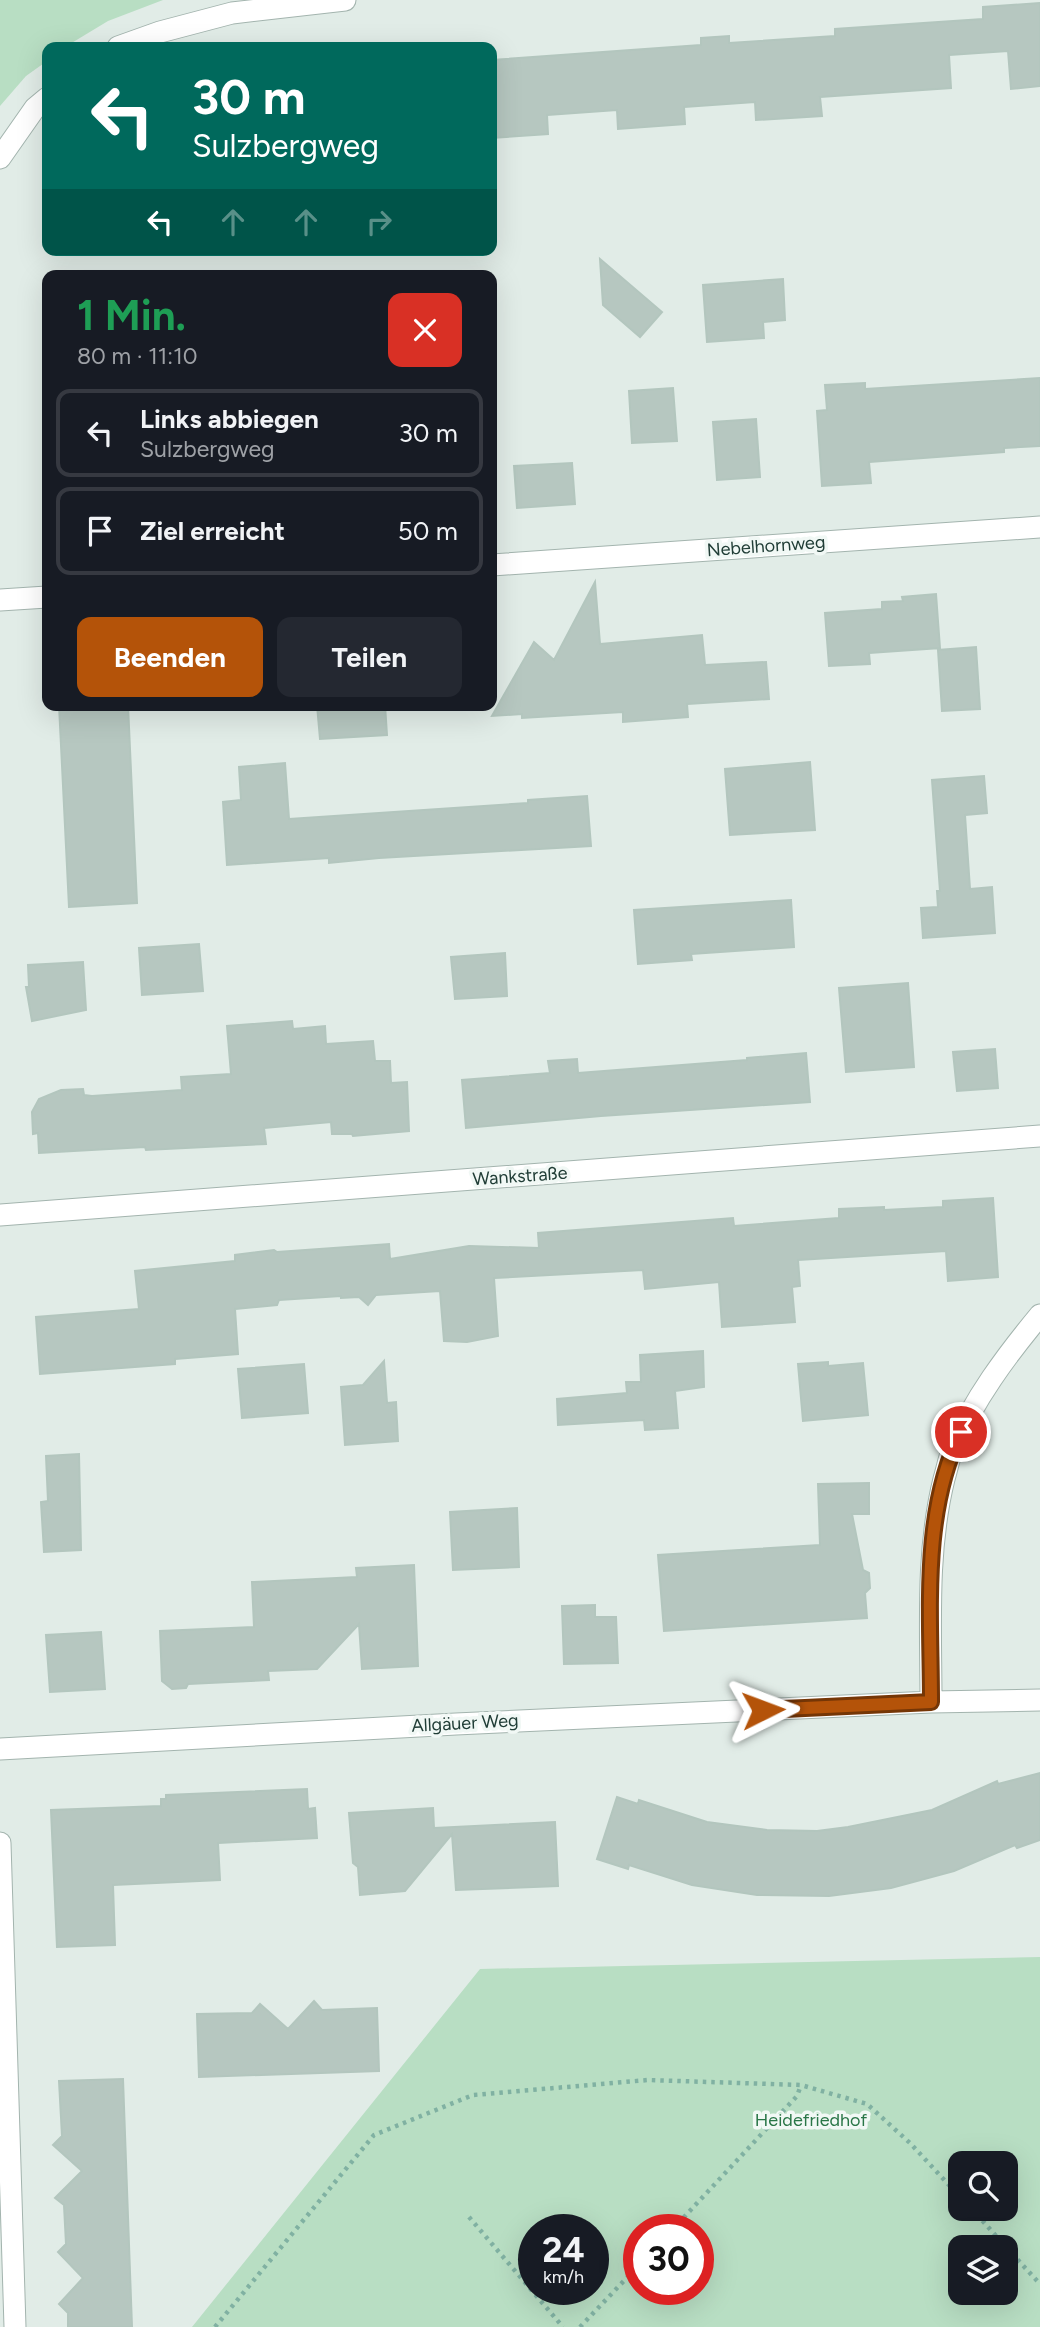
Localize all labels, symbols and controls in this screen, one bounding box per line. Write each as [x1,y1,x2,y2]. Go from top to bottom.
text: 30 m [192,67,305,126]
icon: left [77,70,168,161]
text: Sulzbergweg [192,127,379,165]
icon: left [141,203,179,241]
icon: ahead [214,203,252,241]
icon: ahead [287,203,325,241]
icon: right [360,203,398,241]
text: 1 Min. [77,290,186,341]
button: close [388,293,462,367]
text: 80 m · 11:10 [77,342,197,370]
text: Links abbiegen [140,403,319,435]
icon: left [81,414,119,452]
text: 30 m [399,417,458,449]
text: Sulzbergweg [140,435,274,463]
icon: arrive [81,512,119,550]
text: Ziel erreicht [140,515,285,547]
text: 50 m [398,515,458,547]
street label: Nebelhornweg [706,531,826,561]
button: Beenden [77,617,263,697]
button: Teilen [277,617,462,697]
street label: Wankstraße [472,1162,568,1190]
pin [931,1402,991,1462]
icon: arrive [942,1413,980,1451]
position arrow [726,1673,800,1747]
street label: Allgäuer Weg [411,1709,519,1737]
park label: Heidefriedhof [755,2109,868,2131]
map controls [948,2151,1018,2305]
button: search [948,2151,1018,2221]
speed limit sign: 30 [623,2214,714,2305]
text: 24 [542,2229,585,2271]
button: layers [948,2235,1018,2305]
text: km/h [543,2266,584,2288]

